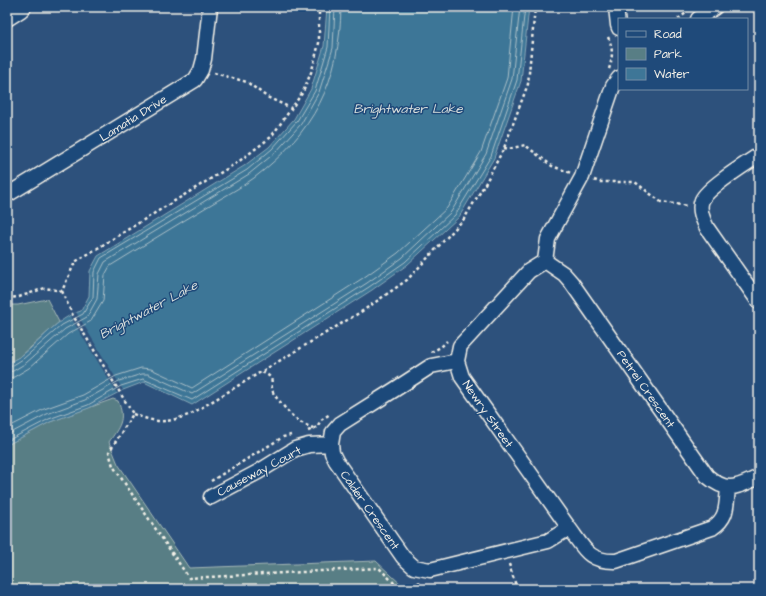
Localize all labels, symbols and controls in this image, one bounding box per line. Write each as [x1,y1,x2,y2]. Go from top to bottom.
legend [618,18,748,90]
text: Road [654,26,682,43]
text: Park [654,46,682,63]
text: Water [654,66,690,83]
street label: Lamatia Drive [96,91,171,146]
water label: Brightwater Lake [353,100,464,119]
water label: Brightwater Lake [96,276,202,344]
street label: Petrel Crescent [612,347,679,432]
street label: Newry Street [457,377,517,452]
street label: Causeway Court [214,442,305,502]
street label: Calder Crescent [336,467,403,553]

